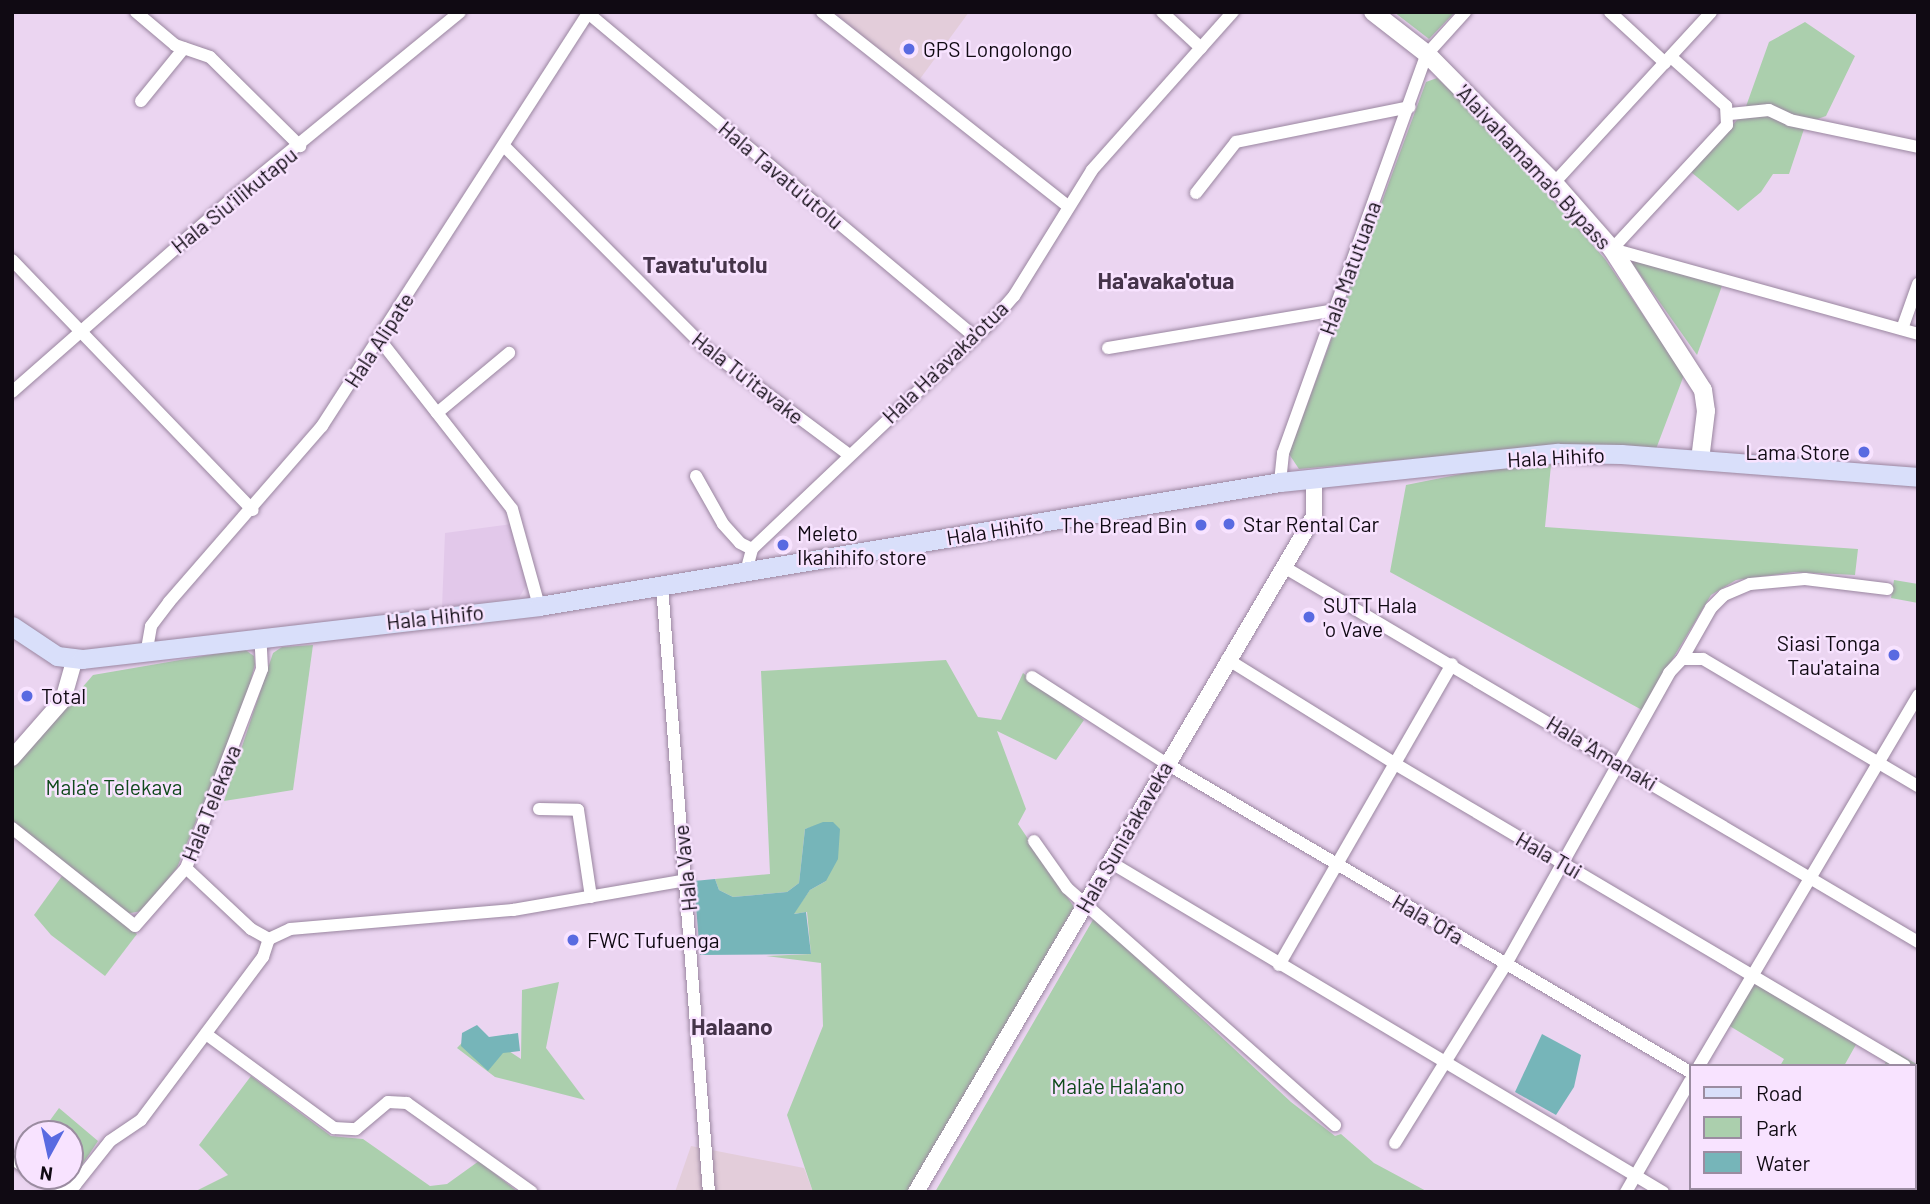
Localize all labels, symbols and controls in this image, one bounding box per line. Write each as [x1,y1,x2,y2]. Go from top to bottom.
place label: GPS Longolongo [923,36,1072,62]
marker: GPS Longolongo [901,41,917,57]
street label: 'Alaivahamama'o Bypass [1451,80,1617,254]
street label: Hala Tavatu'utolu [714,116,848,234]
street label: Hala Siu'ilikutapu [166,142,302,258]
street label: Hala Matutuana [1314,198,1386,338]
district label: Tavatu'utolu [643,250,767,278]
district label: Ha'avaka'otua [1098,266,1234,294]
street label: Hala Alipate [339,288,419,392]
street label: Hala Ha'avaka'otua [877,296,1013,428]
street label: Hala Tu'itavake [687,327,809,429]
place label: Lama Store [1745,439,1850,465]
street label: Hala Hihifo [1506,442,1606,472]
marker: Lama Store [1856,444,1872,460]
street label: Hala Hihifo [945,510,1045,550]
place label: Star Rental Car [1243,511,1379,537]
place label: The Bread Bin [1060,512,1187,538]
marker: Star Rental Car [1221,516,1237,532]
marker: The Bread Bin [1193,517,1209,533]
place label: Meleto Ikahihifo store [797,520,927,570]
marker: Meleto Ikahihifo store [775,537,791,553]
place label: SUTT Hala 'o Vave [1323,592,1417,642]
street label: Hala Hihifo [385,599,485,635]
marker: SUTT Hala 'o Vave [1301,609,1317,625]
place label: Siasi Tonga Tau'ataina [1777,630,1880,680]
marker: Siasi Tonga Tau'ataina [1886,647,1902,663]
place label: Total [41,683,86,709]
marker: Total [19,688,35,704]
street label: Hala 'Amanaki [1542,710,1662,796]
street label: Hala Telekava [176,741,246,865]
street label: Hala Sunia'akaveka [1070,757,1178,917]
park label: Mala'e Telekava [46,774,182,800]
street label: Hala Vave [668,823,702,913]
street label: Hala Tui [1512,826,1586,884]
street label: Hala 'Ofa [1388,889,1468,949]
place label: FWC Tufuenga [587,927,719,953]
marker: FWC Tufuenga [565,932,581,948]
district label: Halaano [691,1012,773,1040]
legend [1688,1064,1916,1190]
park label: Mala'e Hala'ano [1051,1073,1185,1099]
text: Road [1756,1080,1802,1105]
text: Park [1756,1115,1797,1140]
north arrow [14,1120,84,1190]
text: Water [1756,1150,1810,1175]
text: N [38,1162,54,1187]

